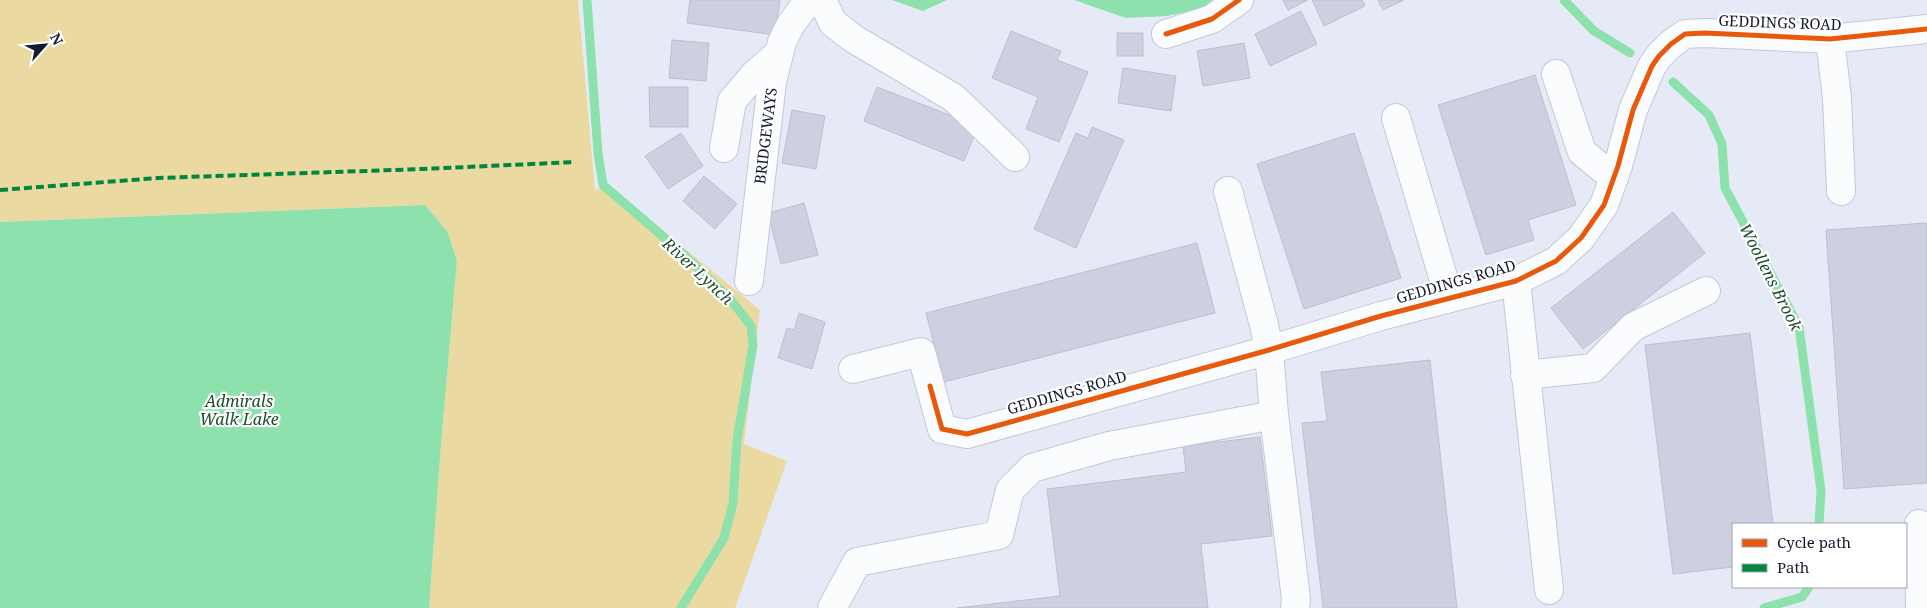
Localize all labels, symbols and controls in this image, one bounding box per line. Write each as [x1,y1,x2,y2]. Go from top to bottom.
street label: GEDDINGS ROAD [1718,10,1842,34]
north arrow [20,20,70,70]
text: N [46,30,68,48]
street label: BRIDGEWAYS [749,86,781,185]
water label: Woollens Brook [1734,219,1808,335]
water label: River Lynch [657,232,738,310]
street label: GEDDINGS ROAD [1394,254,1518,308]
street label: GEDDINGS ROAD [1005,365,1129,419]
water label: Admirals Walk Lake [199,390,279,430]
legend [1732,523,1907,588]
text: Cycle path [1777,532,1852,552]
text: Path [1777,557,1810,577]

